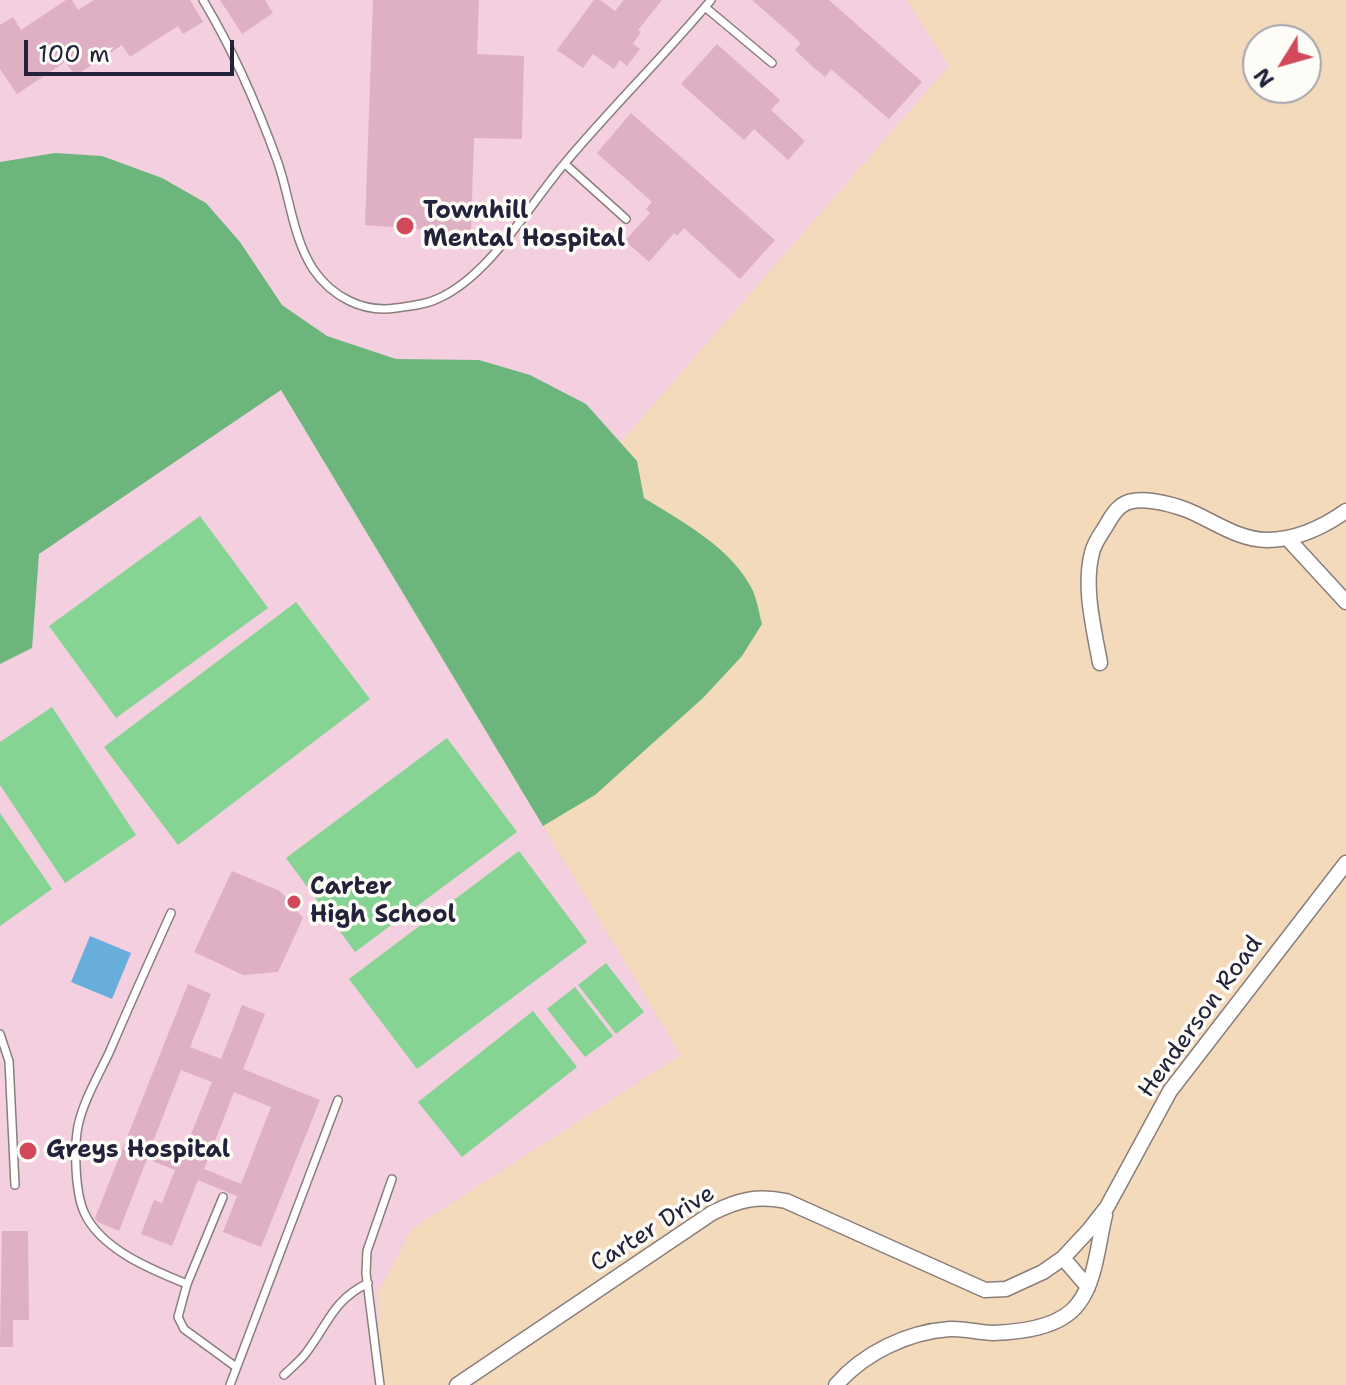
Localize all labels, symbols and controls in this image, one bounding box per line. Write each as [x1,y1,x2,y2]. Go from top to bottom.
scale bar [28,24,238,74]
north arrow [1242,24,1322,104]
text: 100 m [38,38,110,70]
text: N [1247,62,1281,93]
place label: Townhill Mental Hospital [423,198,625,254]
marker: Townhill Mental Hospital [394,215,416,237]
place label: Carter High School [310,874,456,930]
marker: Carter High School [285,893,303,911]
street label: Henderson Road [1133,931,1269,1103]
place label: Greys Hospital [46,1137,230,1165]
marker: Greys Hospital [17,1140,39,1162]
street label: Carter Drive [586,1179,720,1279]

